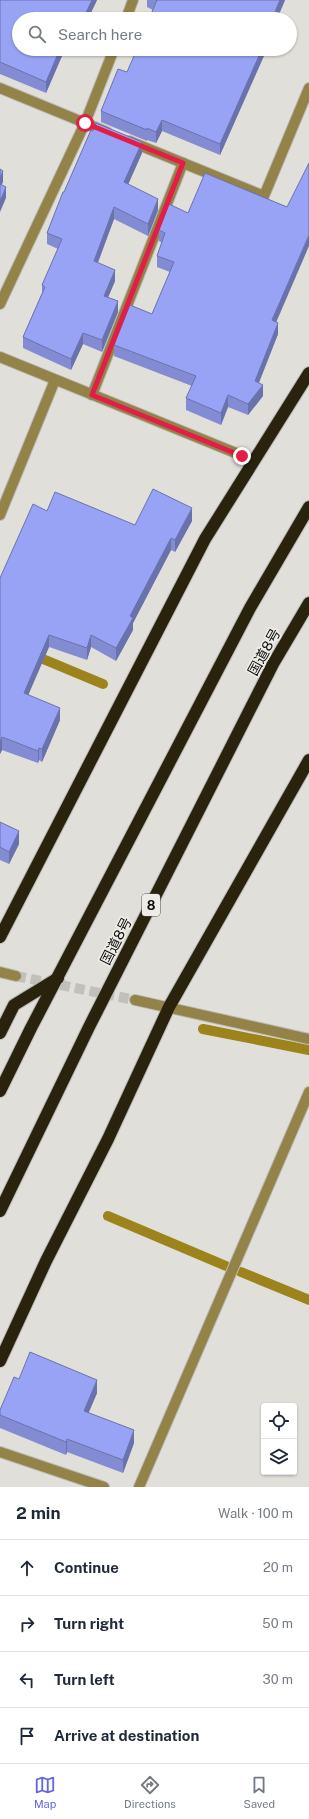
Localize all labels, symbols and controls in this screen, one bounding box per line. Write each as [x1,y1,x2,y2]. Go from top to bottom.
search box [12,12,297,56]
icon: search [26,23,48,45]
text: Search here [58,26,142,43]
route start [76,114,94,132]
route end [233,447,251,465]
street label: 国道8号 [245,626,283,678]
road number: 8 [142,894,160,916]
street label: 国道8号 [97,915,135,967]
map controls [261,1403,297,1475]
button: locate [261,1403,297,1439]
button: layers [261,1439,297,1475]
text: 2 min [16,1503,61,1523]
text: Walk · 100 m [218,1506,293,1521]
icon: ahead [16,1557,38,1579]
text: Continue [54,1559,119,1576]
text: 20 m [263,1560,293,1575]
icon: right [16,1613,38,1635]
text: Turn right [54,1615,124,1632]
text: 50 m [262,1616,293,1631]
icon: left [16,1669,38,1691]
text: Turn left [54,1671,115,1688]
text: 30 m [263,1672,293,1687]
icon: arrive [16,1725,38,1747]
text: Arrive at destination [54,1727,199,1744]
tab: Map [34,1774,56,1810]
tab: Directions [124,1774,176,1810]
tab: Saved [244,1774,275,1810]

